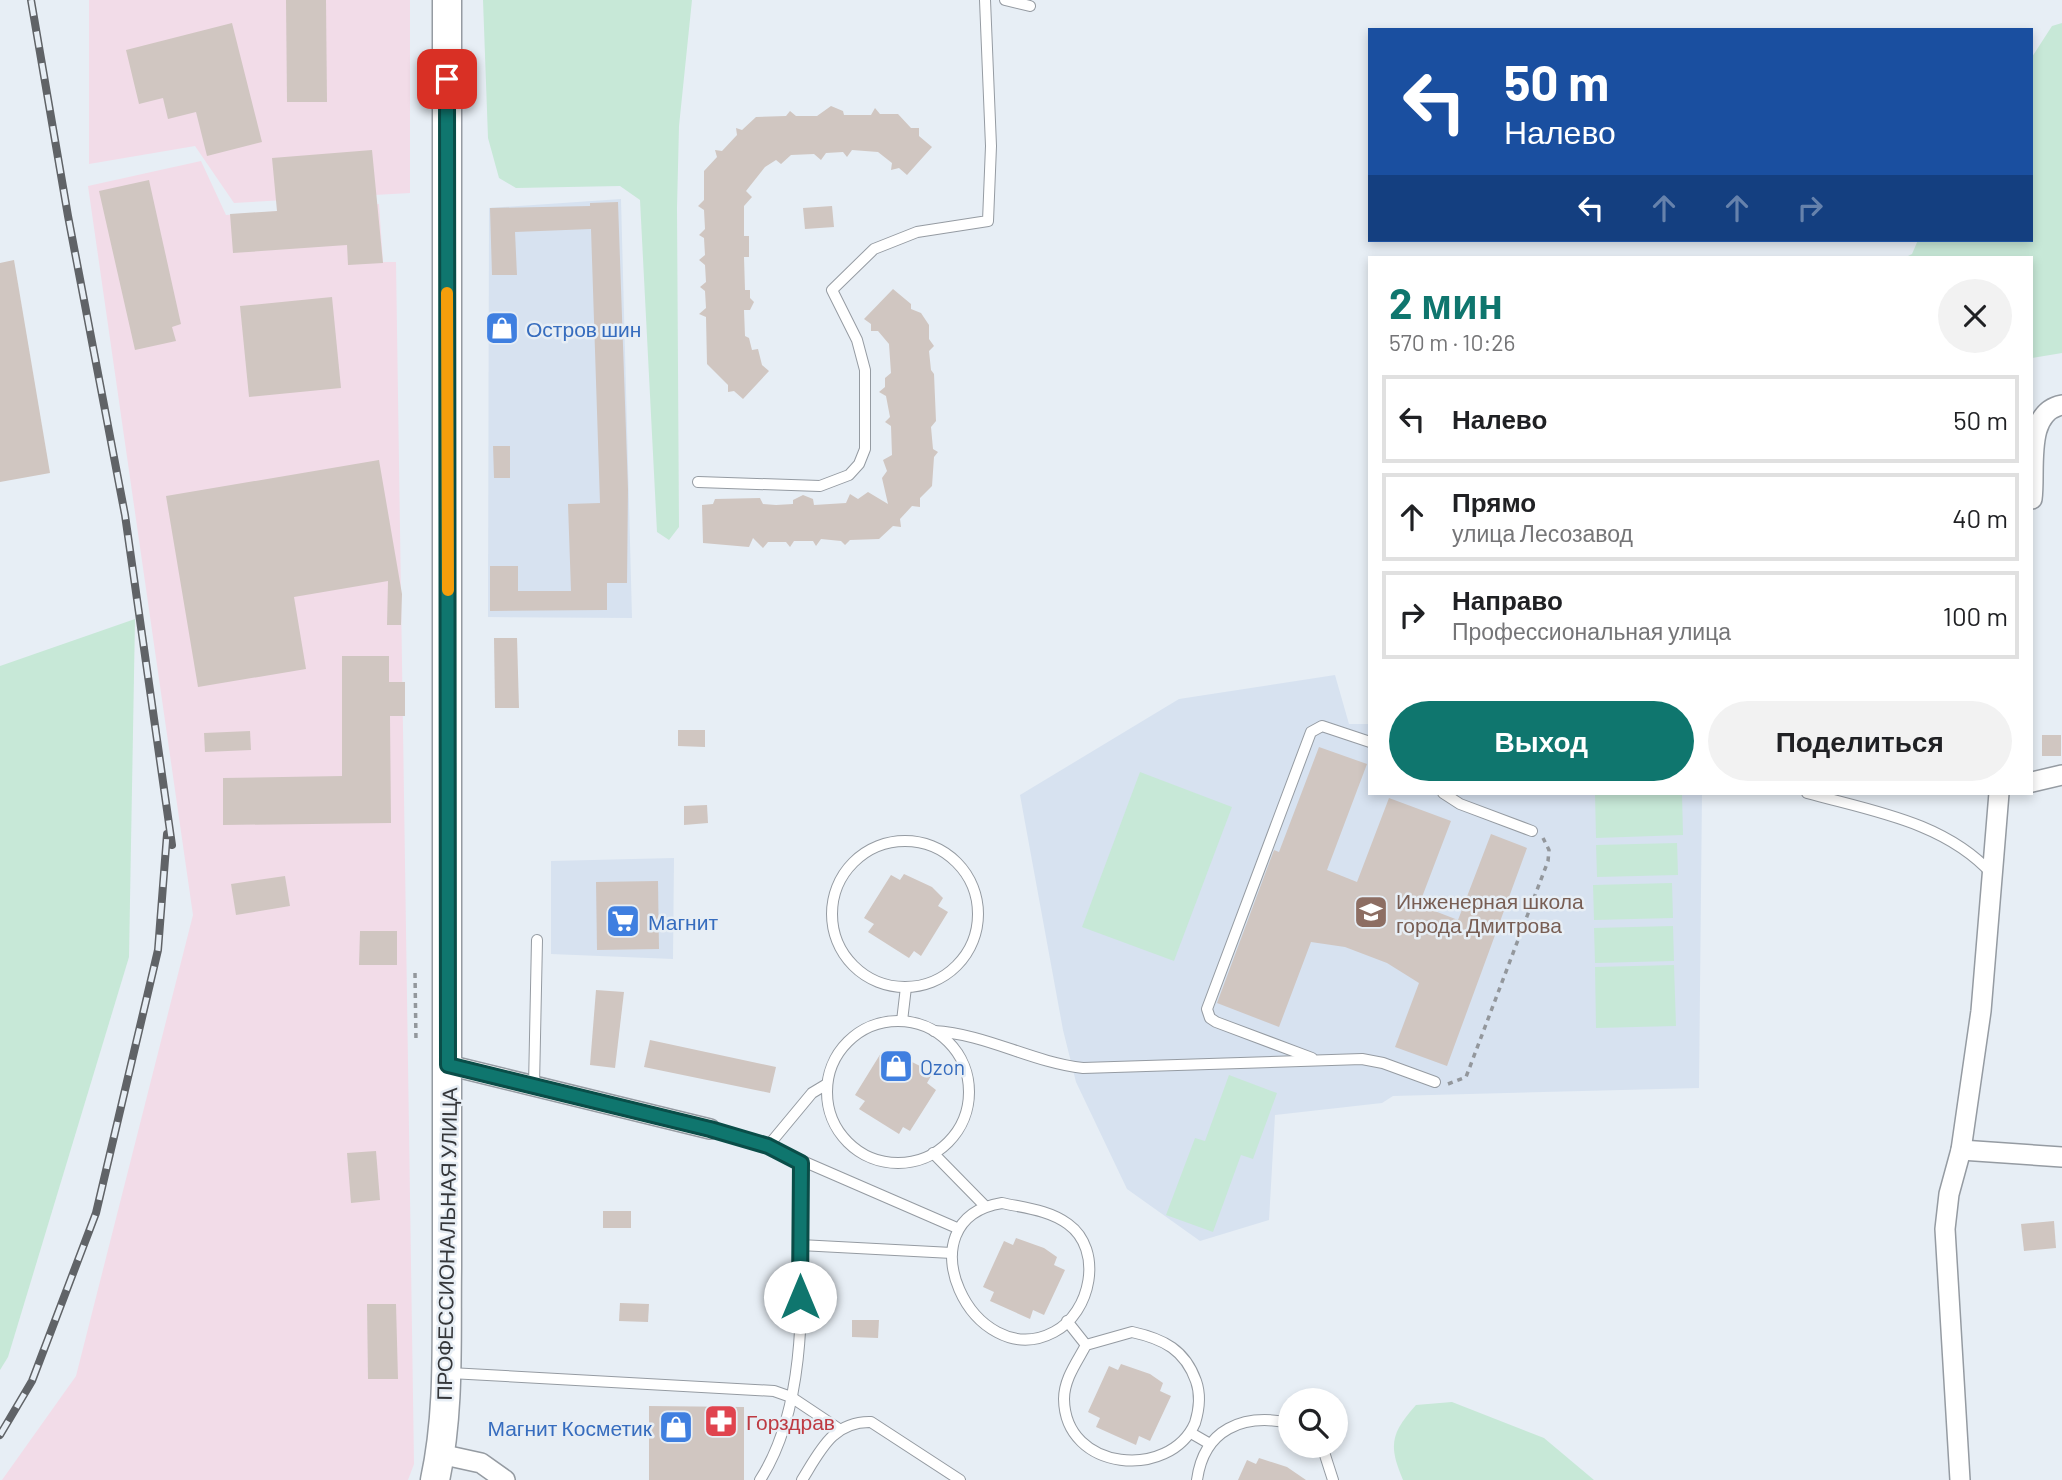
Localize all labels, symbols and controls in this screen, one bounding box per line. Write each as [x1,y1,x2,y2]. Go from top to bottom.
pin [417,49,477,109]
text: 50 m [1504,52,1609,111]
icon: left [1389,56,1480,147]
icon: arrive [428,60,466,98]
text: Налево [1504,112,1616,150]
icon: left [1572,189,1610,227]
icon: ahead [1645,189,1683,227]
icon: ahead [1718,189,1756,227]
icon: right [1791,189,1829,227]
text: 2 мин [1389,277,1503,327]
button: close [1938,279,2012,353]
shop icon: Остров шин [483,309,521,347]
place label: Остров шин [526,316,641,341]
text: 570 m · 10:26 [1389,328,1515,356]
icon: left [1393,400,1431,438]
text: Налево [1452,403,1547,434]
text: 50 m [1953,404,2008,435]
text: Прямо [1452,486,1536,517]
icon: ahead [1393,498,1431,536]
text: 40 m [1952,502,2008,533]
text: улица Лесозавод [1452,519,1633,547]
text: Направо [1452,584,1563,615]
icon: right [1393,596,1431,634]
text: 100 m [1943,600,2008,631]
text: Профессиональная улица [1452,617,1731,645]
button: Выход [1389,701,1694,781]
button: Поделиться [1708,701,2012,781]
place label: Инженерная школа города Дмитрова [1396,888,1584,937]
school or university icon: Инженерная школа города Дмитрова [1352,893,1390,931]
supermarket icon: Магнит [604,902,642,940]
place label: Магнит [648,909,718,934]
shop icon: Ozon [877,1047,915,1085]
place label: Ozon [920,1054,965,1079]
street label: ПРОФЕССИОНАЛЬНАЯ УЛИЦА [431,1087,461,1401]
position arrow [763,1260,837,1334]
map controls [1278,1388,1348,1458]
button: search [1278,1388,1348,1458]
pharmacy icon: Горздрав [702,1402,740,1440]
shop icon: Магнит Косметик [657,1408,695,1446]
place label: Горздрав [746,1409,835,1434]
place label: Магнит Косметик [487,1415,653,1440]

